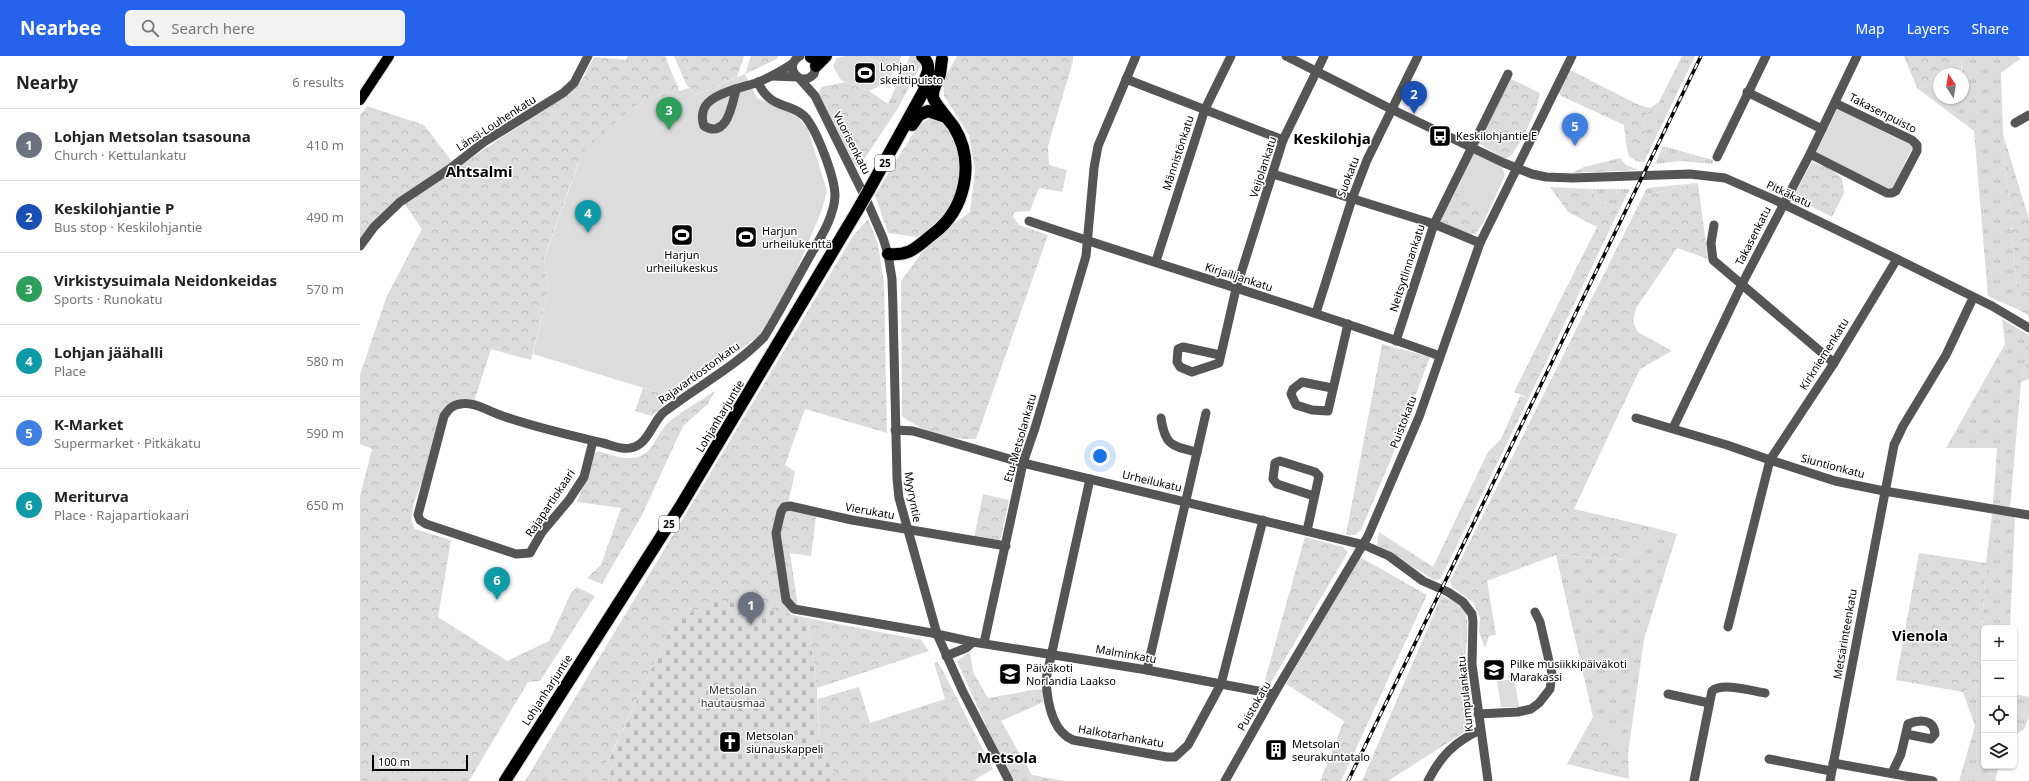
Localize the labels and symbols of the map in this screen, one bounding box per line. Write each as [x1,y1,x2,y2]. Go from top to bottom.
place label: Lohjan skeittipuisto [880,59,944,87]
sports icon: Lohjan skeittipuisto [852,60,878,86]
north arrow [1933,68,1969,104]
pin: 2 [1401,81,1427,114]
street label: Takasenpuisto [1847,89,1920,136]
street label: Länsi-Louhenkatu [453,91,538,154]
pin: 3 [656,97,682,130]
street label: Vuorisenkatu [830,109,875,177]
street label: Männistönkatu [1158,113,1197,192]
pin: 5 [1562,113,1588,146]
bus stop icon: Keskilohjantie E [1427,123,1453,149]
district label: Keskilohja [1293,128,1371,148]
place label: Keskilohjantie E [1456,128,1537,143]
street label: Veijolankatu [1246,134,1279,199]
street label: Suokatu [1333,154,1362,199]
road number: 25 [875,155,895,171]
district label: Ahtsalmi [446,161,512,181]
street label: Pitkäkatu [1764,177,1814,211]
pin: 4 [575,200,601,233]
street label: Takasenkatu [1731,204,1774,268]
sports icon: Harjun urheilukeskus [669,222,695,248]
street label: Neitsytlinnankatu [1385,222,1428,314]
place label: Harjun urheilukenttä [762,223,832,251]
sports icon: Harjun urheilukenttä [733,224,759,250]
place label: Harjun urheilukeskus [646,247,718,275]
street label: Kirjailijankatu [1203,259,1275,295]
street label: Kirkniemenkatu [1795,315,1852,392]
street label: Rajavartiostonkatu [655,338,742,407]
street label: Lohjanharjuntie [692,377,747,455]
street label: Etu-Metsolankatu [1000,392,1039,484]
street label: Puistokatu [1386,393,1419,450]
your location [1090,446,1110,466]
street label: Siuntionkatu [1800,450,1867,481]
street label: Rajapartiokaari [521,466,578,539]
street label: Urheilukatu [1121,466,1183,495]
street label: Myyryntie [902,470,925,523]
street label: Vierukatu [844,499,896,522]
road number: 25 [659,516,679,532]
pin: 6 [484,567,510,600]
street label: Metsärinteenkatu [1829,587,1860,680]
pin: 1 [738,592,764,625]
district label: Vienola [1892,625,1948,645]
street label: Malminkatu [1094,641,1158,666]
street label: Lohjanharjuntie [518,651,575,728]
street label: Kumpulankatu [1453,655,1476,733]
place label: Pilke musiikkipäiväkoti Marakassi [1510,656,1627,684]
school or university icon: Pilke musiikkipäiväkoti Marakassi [1481,657,1507,683]
place label: Päiväkoti Norlandia Laakso [1026,660,1116,688]
school or university icon: Päiväkoti Norlandia Laakso [997,661,1023,687]
street label: Puistokatu [1233,678,1274,733]
park label: Metsolan hautausmaa [701,682,765,710]
street label: Halkotarhankatu [1077,721,1165,750]
place label: Metsolan siunauskappeli [746,728,823,756]
church icon: Metsolan siunauskappeli [717,729,743,755]
place label: Metsolan seurakuntatalo [1292,736,1370,764]
building icon: Metsolan seurakuntatalo [1263,737,1289,763]
district label: Metsola [977,747,1037,767]
scale bar [372,753,468,772]

